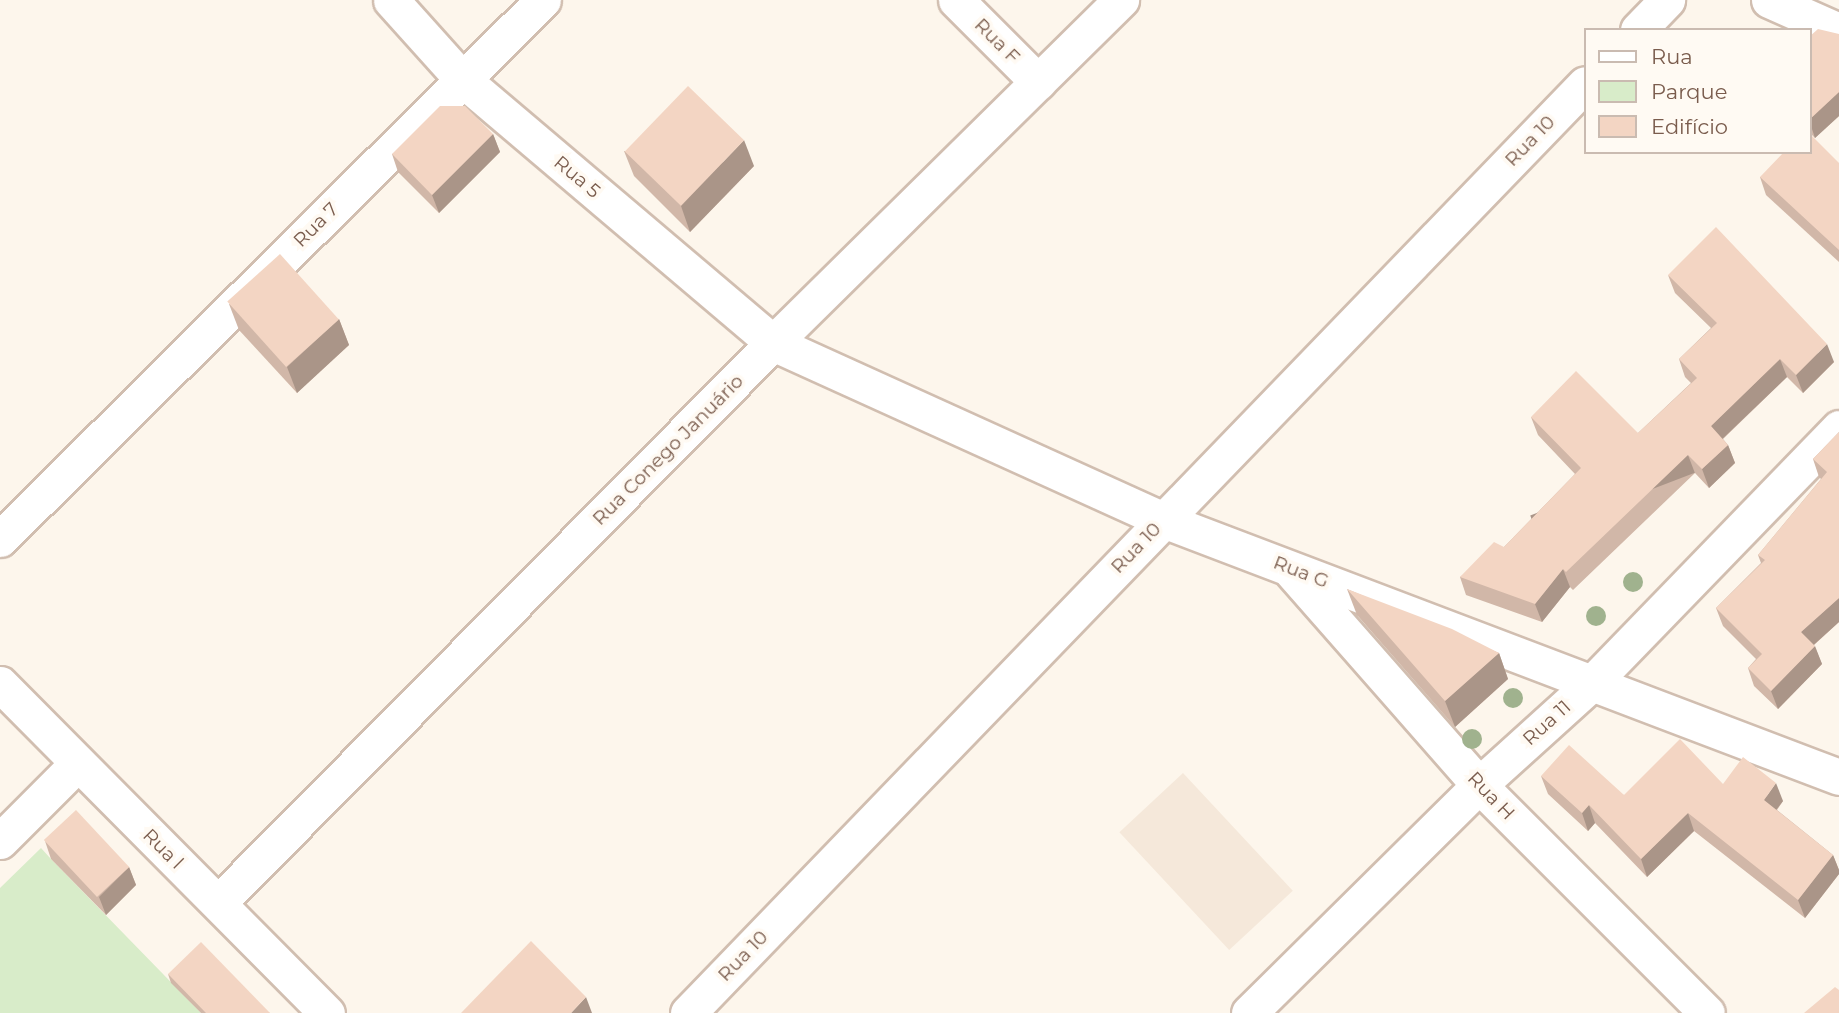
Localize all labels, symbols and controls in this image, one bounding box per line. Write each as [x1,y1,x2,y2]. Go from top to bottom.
street label: Rua F [970,14,1024,68]
legend [1584,28,1811,154]
text: Rua [1651,44,1693,69]
text: Parque [1651,79,1727,104]
street label: Rua 10 [1500,111,1560,171]
text: Edifício [1651,114,1728,139]
street label: Rua 5 [549,151,605,203]
street label: Rua 7 [289,198,343,252]
street label: Rua Conego Januário [588,370,748,530]
street label: Rua 10 [1106,518,1166,578]
street label: Rua G [1270,551,1332,593]
street label: Rua 11 [1518,696,1576,750]
street label: Rua H [1463,767,1519,825]
street label: Rua l [138,824,188,874]
street label: Rua 10 [713,926,773,986]

